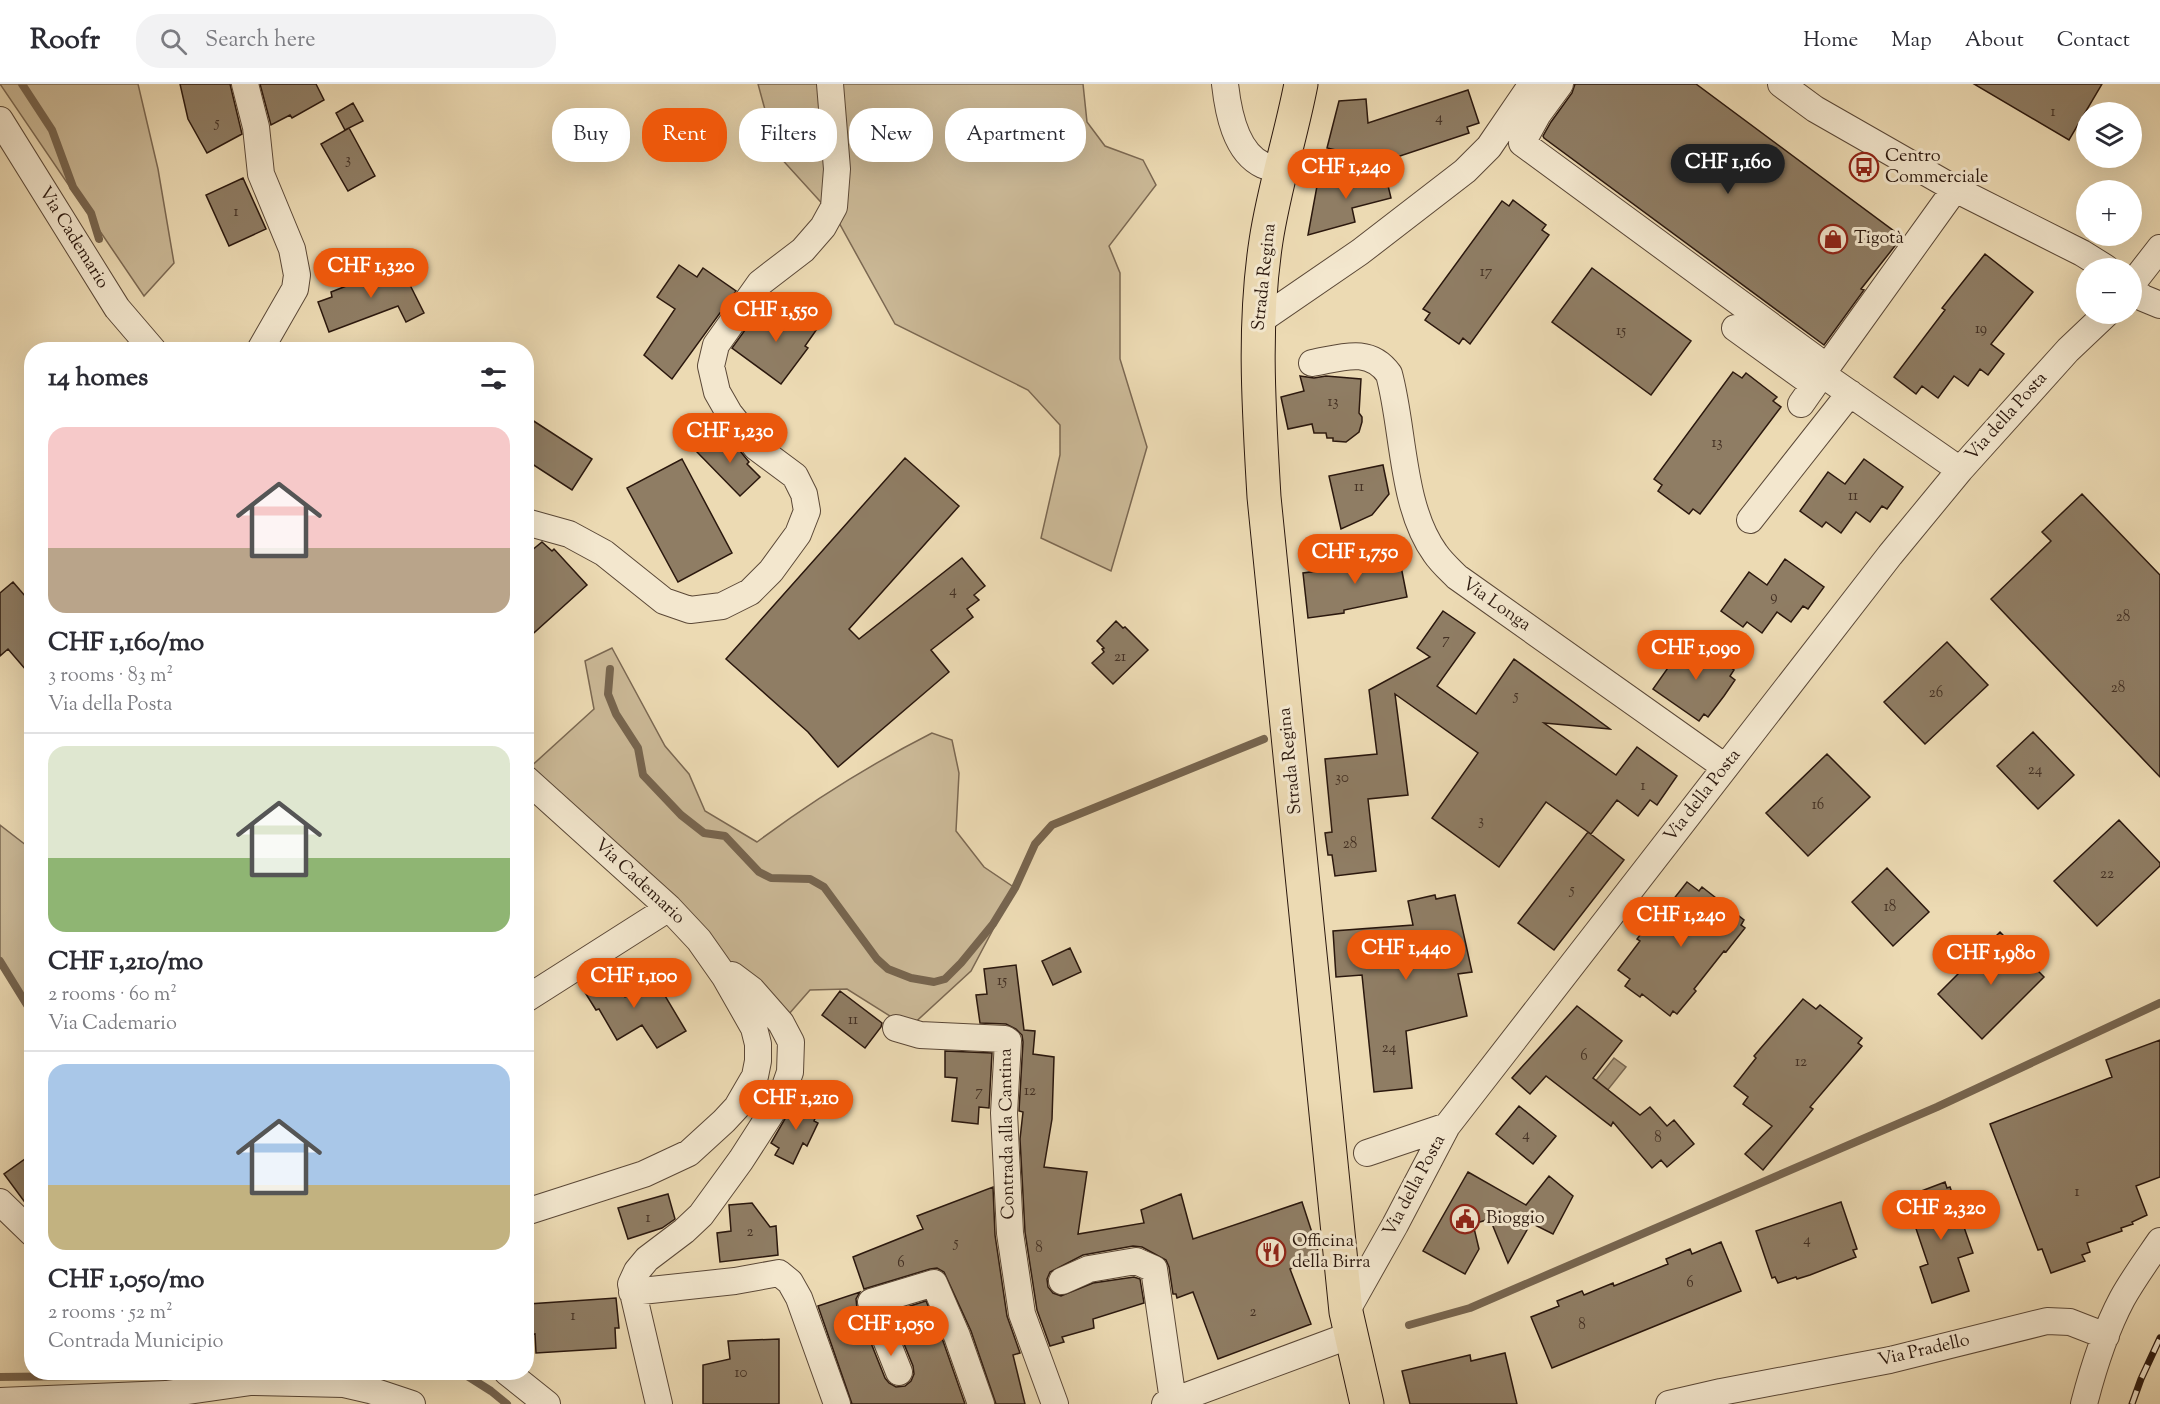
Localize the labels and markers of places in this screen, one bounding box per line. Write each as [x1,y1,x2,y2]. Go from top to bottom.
pin: CHF 1,160 [1659,144,1797,195]
place label: Centro Commerciale [1885,144,1988,191]
pin: CHF 1,240 [1277,149,1415,200]
bus stop icon: Centro Commerciale [1848,151,1880,183]
shop icon: Tigotà [1817,223,1849,255]
place label: Tigotà [1854,226,1904,252]
pin: CHF 1,320 [302,248,440,299]
pin: CHF 1,550 [707,292,845,343]
pin: CHF 1,230 [661,413,799,464]
pin: CHF 1,750 [1286,534,1424,585]
pin: CHF 1,090 [1627,630,1765,681]
pin: CHF 1,240 [1612,897,1750,948]
pin: CHF 1,440 [1337,930,1475,981]
pin: CHF 1,980 [1922,935,2060,986]
pin: CHF 1,100 [565,958,703,1009]
pin: CHF 1,210 [727,1080,865,1131]
pin: CHF 2,320 [1872,1190,2010,1241]
public building icon: Bioggio [1449,1203,1481,1235]
place label: Bioggio [1486,1206,1545,1232]
place label: Officina della Birra [1292,1229,1371,1276]
restaurant icon: Officina della Birra [1255,1236,1287,1268]
pin: CHF 1,050 [822,1306,960,1357]

